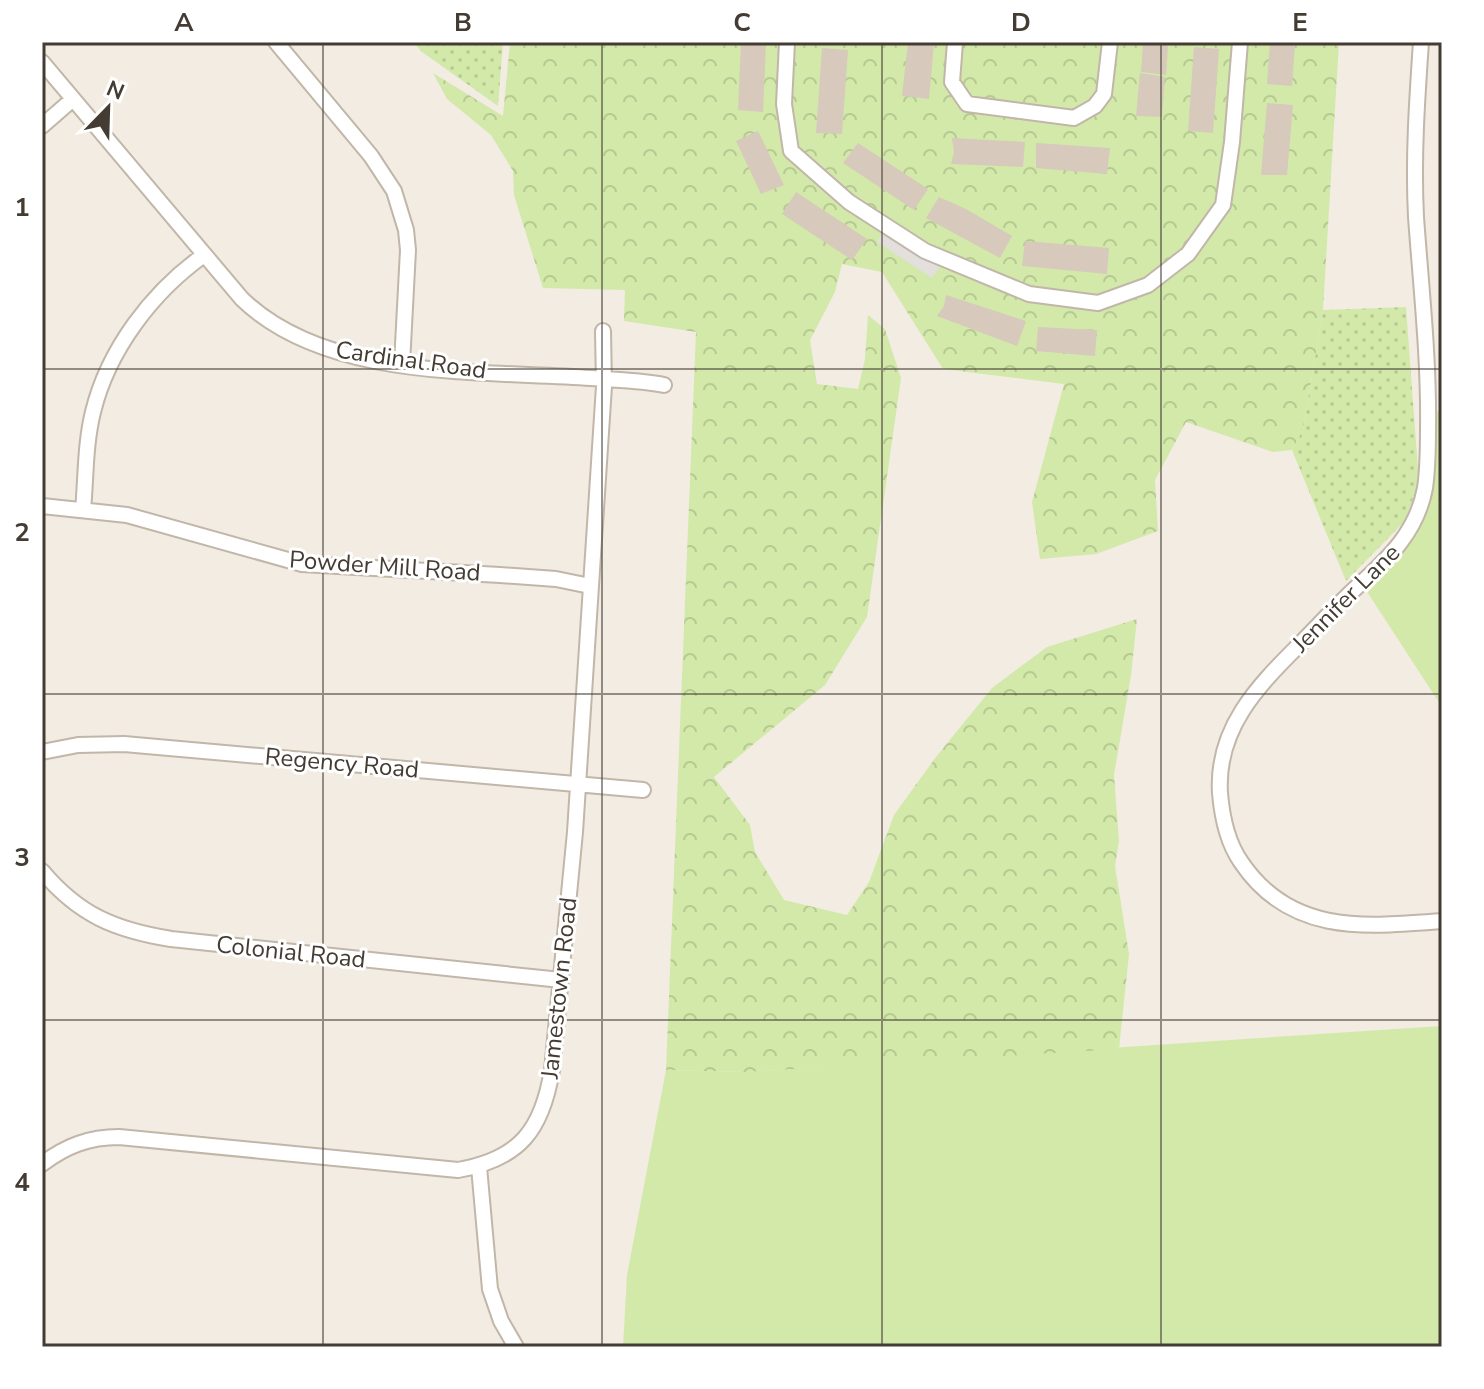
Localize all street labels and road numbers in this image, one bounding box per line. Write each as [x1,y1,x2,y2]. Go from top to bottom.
street label: Cardinal Road [334,334,488,386]
street label: Jennifer Lane [1284,537,1407,660]
street label: Powder Mill Road [288,543,482,589]
street label: Regency Road [264,740,420,786]
street label: Jamestown Road [533,896,584,1081]
street label: Colonial Road [215,928,367,976]

